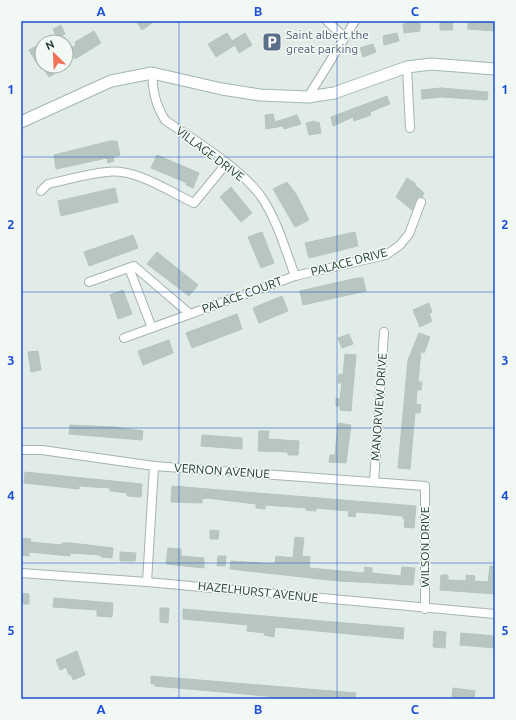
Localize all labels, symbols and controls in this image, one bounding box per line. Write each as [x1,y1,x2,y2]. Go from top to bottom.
text: A [96,4,106,18]
text: B [254,4,263,18]
text: C [411,4,420,18]
place label: Saint albert the great parking [286,28,369,55]
parking icon: Saint albert the great parking [261,31,283,53]
north arrow [34,34,74,74]
text: N [44,38,56,52]
text: 1 [7,82,15,96]
text: 1 [501,82,509,96]
street label: VILLAGE DRIVE [174,124,247,184]
text: 2 [7,217,15,231]
text: 2 [501,217,509,231]
street label: PALACE DRIVE [309,245,389,278]
street label: PALACE COURT [200,274,284,315]
street label: MANORVIEW DRIVE [368,352,389,461]
text: 3 [7,353,15,367]
text: 3 [501,353,509,367]
street label: VERNON AVENUE [174,461,271,480]
text: 4 [7,488,15,502]
text: 4 [501,488,509,502]
street label: WILSON DRIVE [418,506,431,587]
street label: HAZELHURST AVENUE [197,579,319,604]
text: 5 [7,623,15,637]
text: 5 [501,623,509,637]
text: A [96,702,106,716]
text: B [254,702,263,716]
text: C [411,702,420,716]

